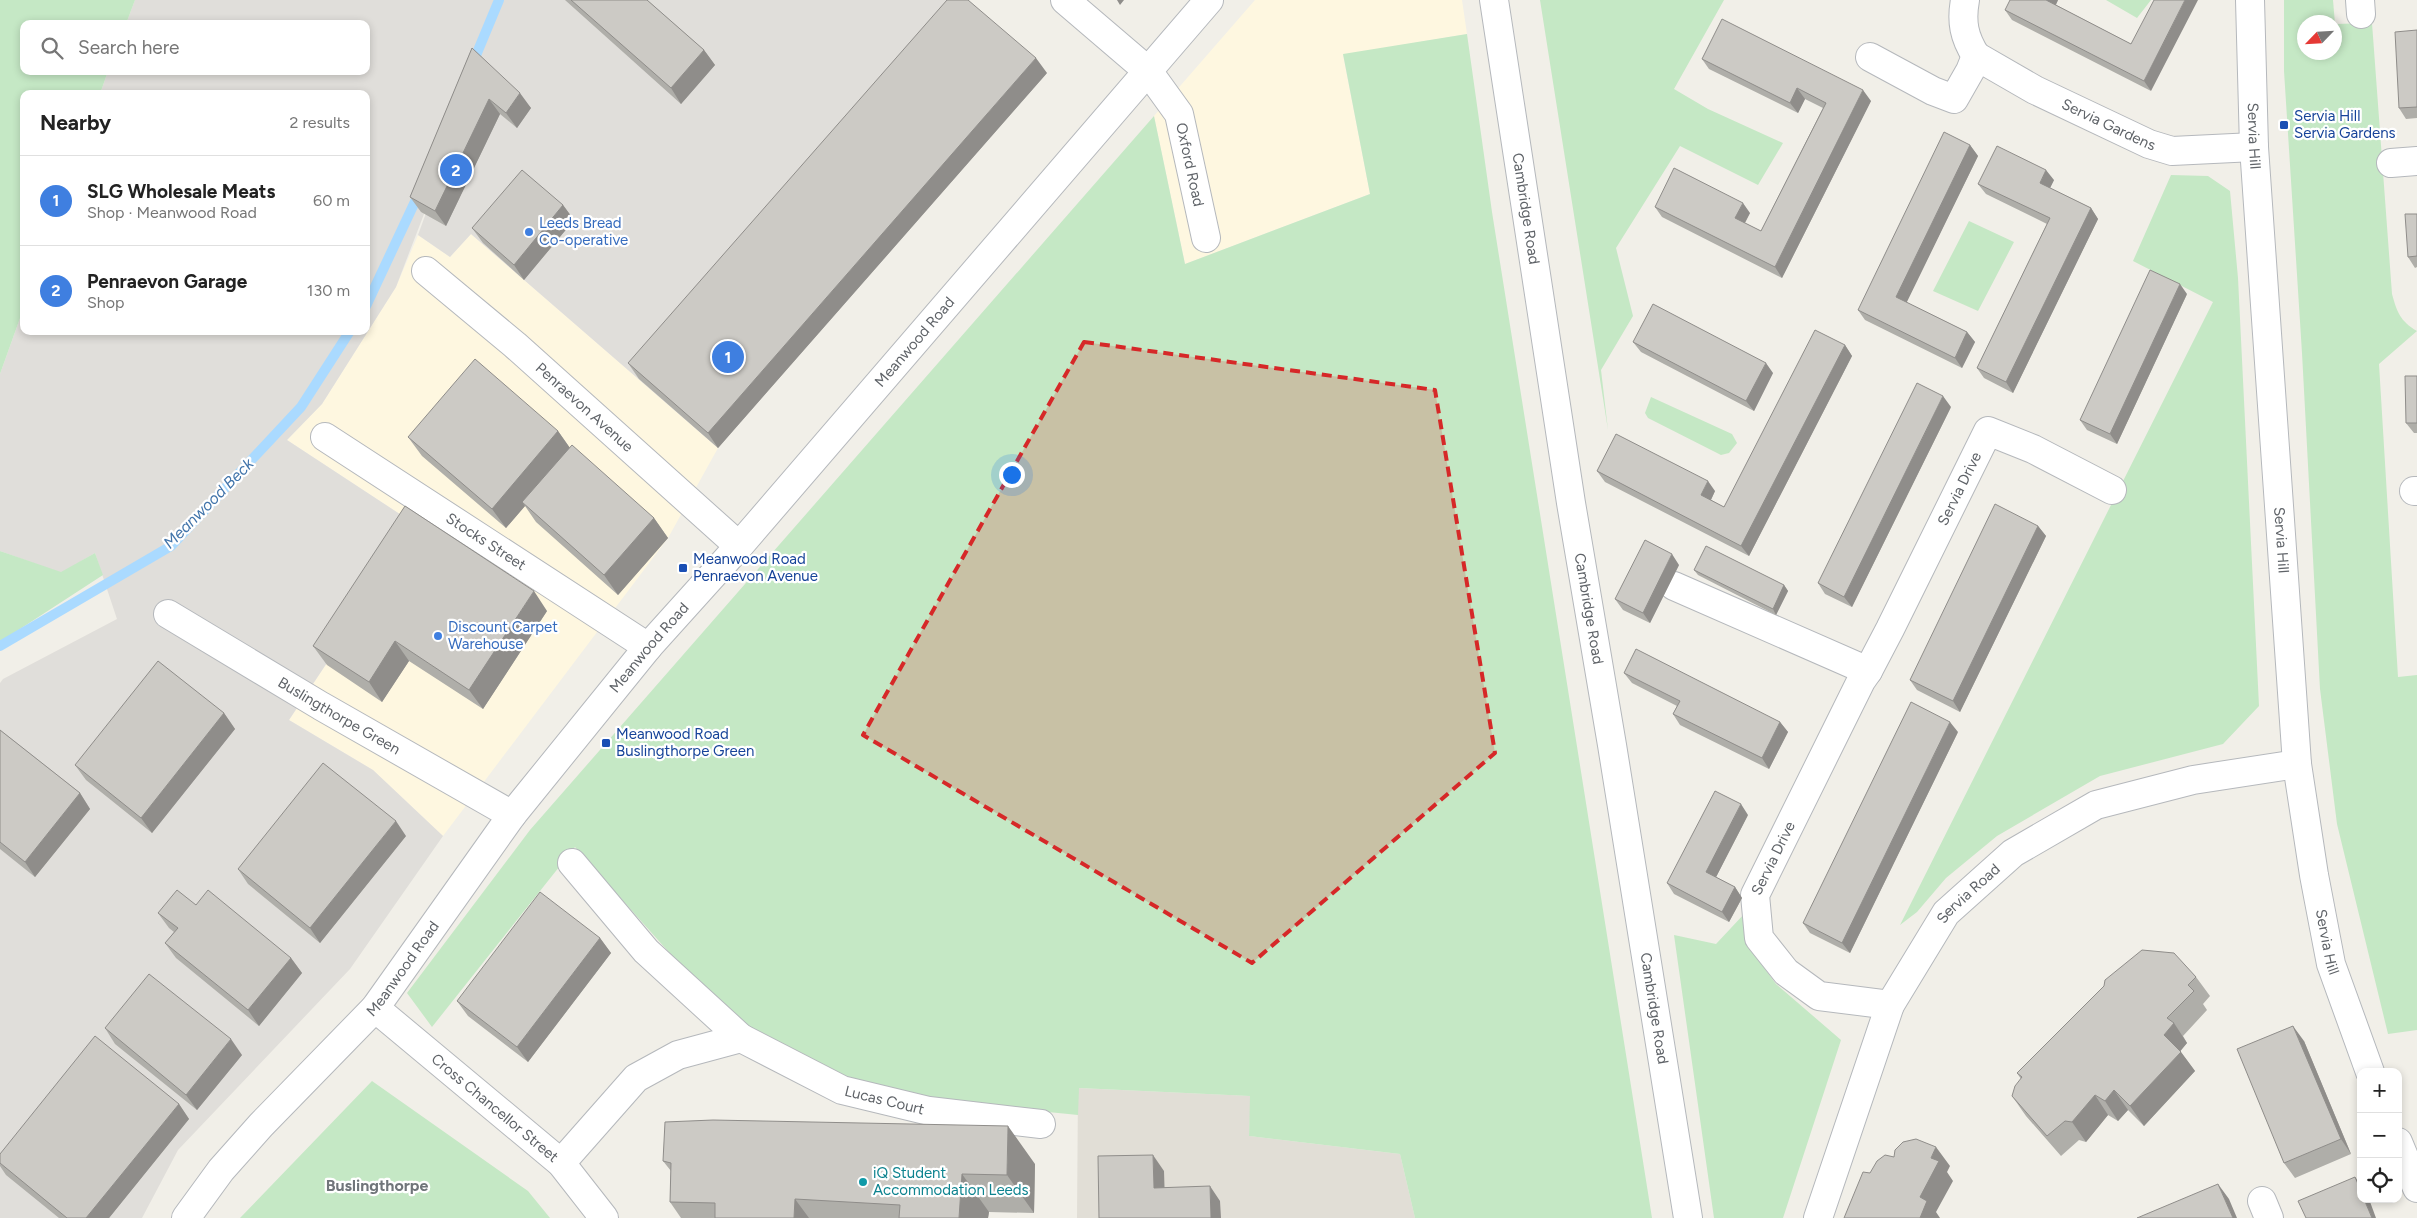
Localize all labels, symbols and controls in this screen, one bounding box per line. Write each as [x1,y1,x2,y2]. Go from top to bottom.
north arrow [2297,15,2342,60]
search box [20,20,370,75]
icon: search [38,34,66,62]
text: Search here [78,36,180,59]
street label: Servia Gardens [2059,95,2157,154]
street label: Servia Hill [2244,102,2265,170]
place label: Servia Hill Servia Gardens [2294,107,2396,142]
text: Nearby [40,110,111,135]
text: 2 results [290,113,350,132]
marker: Servia Hill Servia Gardens [2278,119,2290,131]
street label: Oxford Road [1172,121,1208,208]
pin: 2 [440,151,472,189]
street label: Cambridge Road [1509,152,1543,266]
text: SLG Wholesale Meats [87,180,275,203]
text: 1 [53,191,59,210]
text: 60 m [313,191,350,210]
text: Shop · Meanwood Road [87,203,257,222]
place label: Leeds Bread Co-operative [539,214,628,249]
marker: Leeds Bread Co-operative [523,226,535,238]
text: Penraevon Garage [87,270,247,293]
text: 2 [51,281,61,300]
text: 130 m [307,281,350,300]
text: Shop [87,293,125,312]
street label: Meanwood Road [871,293,958,391]
pin: 1 [712,338,744,376]
street label: Penraevon Avenue [532,359,637,456]
street label: Servia Drive [1934,449,1985,528]
water label: Meanwood Beck [159,453,258,552]
your location [999,462,1025,488]
street label: Servia Hill [2270,506,2293,574]
street label: Stocks Street [443,509,530,574]
place label: Meanwood Road Penraevon Avenue [693,550,818,585]
street label: Cambridge Road [1571,552,1607,666]
marker: Meanwood Road Penraevon Avenue [677,562,689,574]
street label: Meanwood Road [606,599,693,696]
place label: Discount Carpet Warehouse [448,618,558,653]
marker: Discount Carpet Warehouse [432,630,444,642]
street label: Buslingthorpe Green [275,673,403,758]
place label: Meanwood Road Buslingthorpe Green [616,725,754,760]
marker: Meanwood Road Buslingthorpe Green [600,737,612,749]
street label: Servia Drive [1747,818,1799,898]
street label: Servia Road [1933,860,2004,927]
street label: Servia Hill [2312,908,2343,977]
street label: Meanwood Road [363,918,443,1020]
street label: Cambridge Road [1636,951,1672,1065]
street label: Cross Chancellor Street [428,1050,562,1166]
map controls [2357,1068,2402,1203]
button: + [2357,1068,2402,1113]
street label: Lucas Court [843,1082,926,1119]
button: − [2357,1113,2402,1158]
button: locate [2357,1158,2402,1203]
place label: iQ Student Accommodation Leeds [873,1164,1029,1199]
district label: Buslingthorpe [326,1176,428,1195]
marker: iQ Student Accommodation Leeds [857,1176,869,1188]

